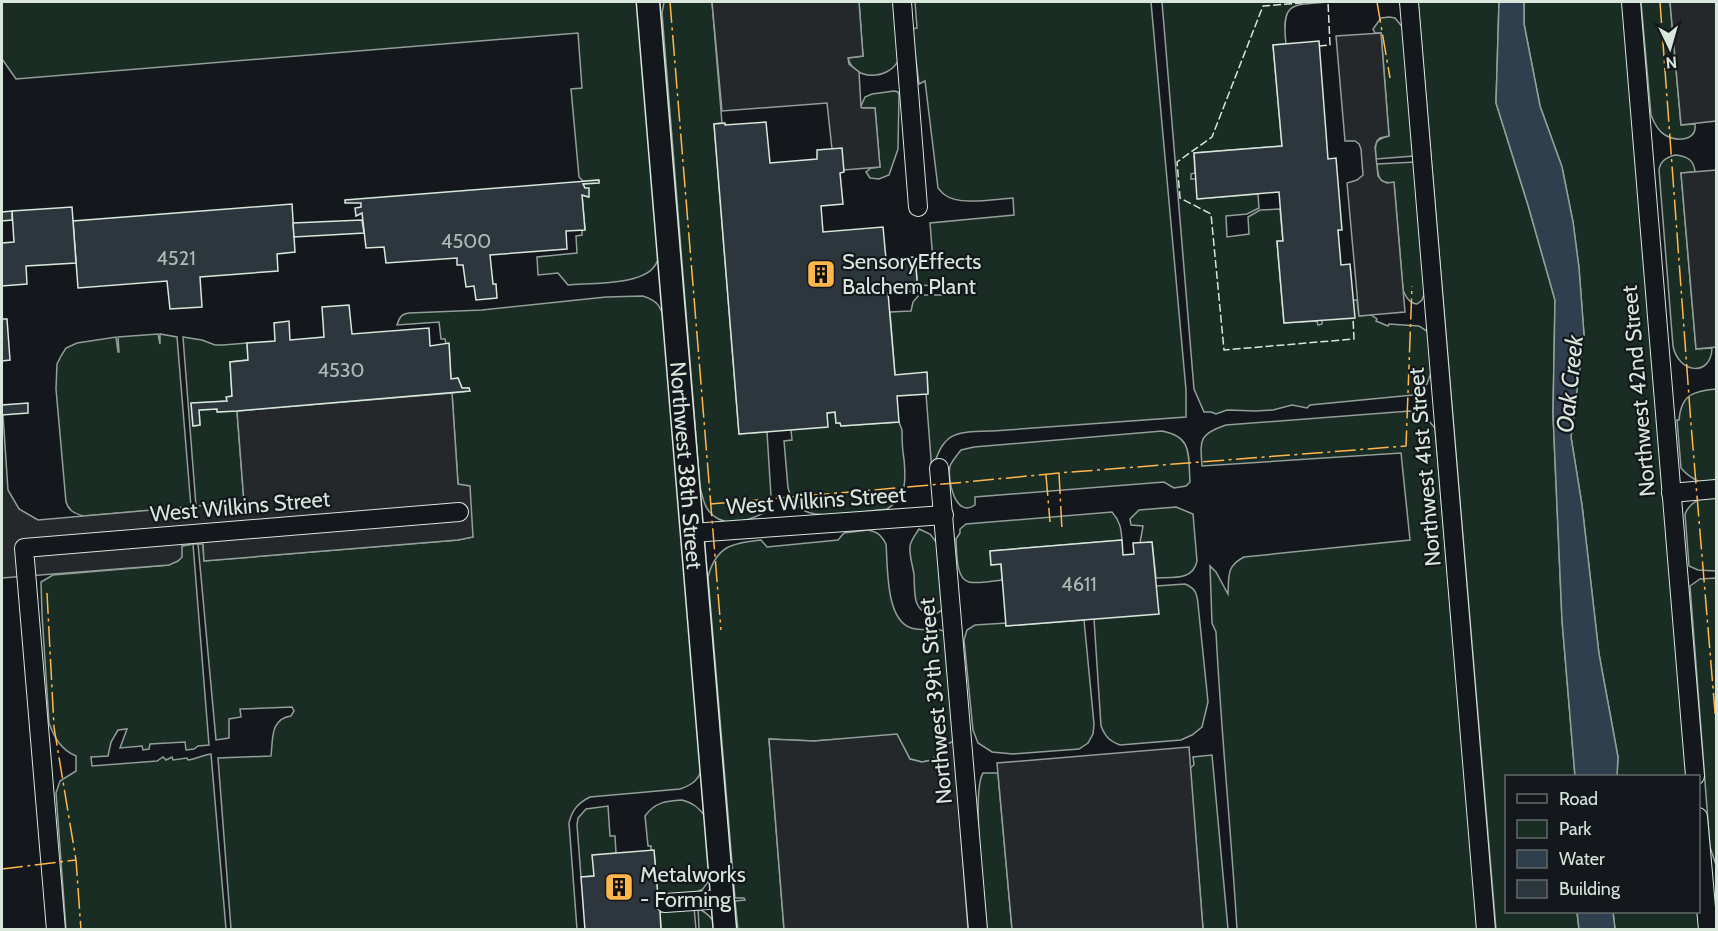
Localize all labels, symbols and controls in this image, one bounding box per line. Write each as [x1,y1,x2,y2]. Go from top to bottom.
north arrow [1640,18,1700,78]
text: N [1665,52,1678,72]
house number: 4500 [441,229,491,253]
house number: 4521 [156,246,196,270]
place label: SensoryEffects Balchem Plant [842,248,981,300]
building icon: SensoryEffects Balchem Plant [805,258,837,290]
street label: Northwest 42nd Street [1616,283,1661,498]
water label: Oak Creek [1550,333,1589,434]
house number: 4530 [317,358,365,382]
street label: Northwest 38th Street [664,361,708,571]
street label: Northwest 41st Street [1402,366,1447,568]
street label: West Wilkins Street [725,481,908,520]
street label: West Wilkins Street [149,485,332,528]
house number: 4611 [1061,572,1097,596]
street label: Northwest 39th Street [913,596,958,805]
legend [1505,775,1700,913]
text: Road [1559,788,1598,810]
text: Park [1559,818,1592,840]
text: Water [1559,848,1605,870]
place label: Metalworks - Forming [640,861,746,913]
building icon: Metalworks - Forming [603,871,635,903]
text: Building [1559,878,1621,900]

